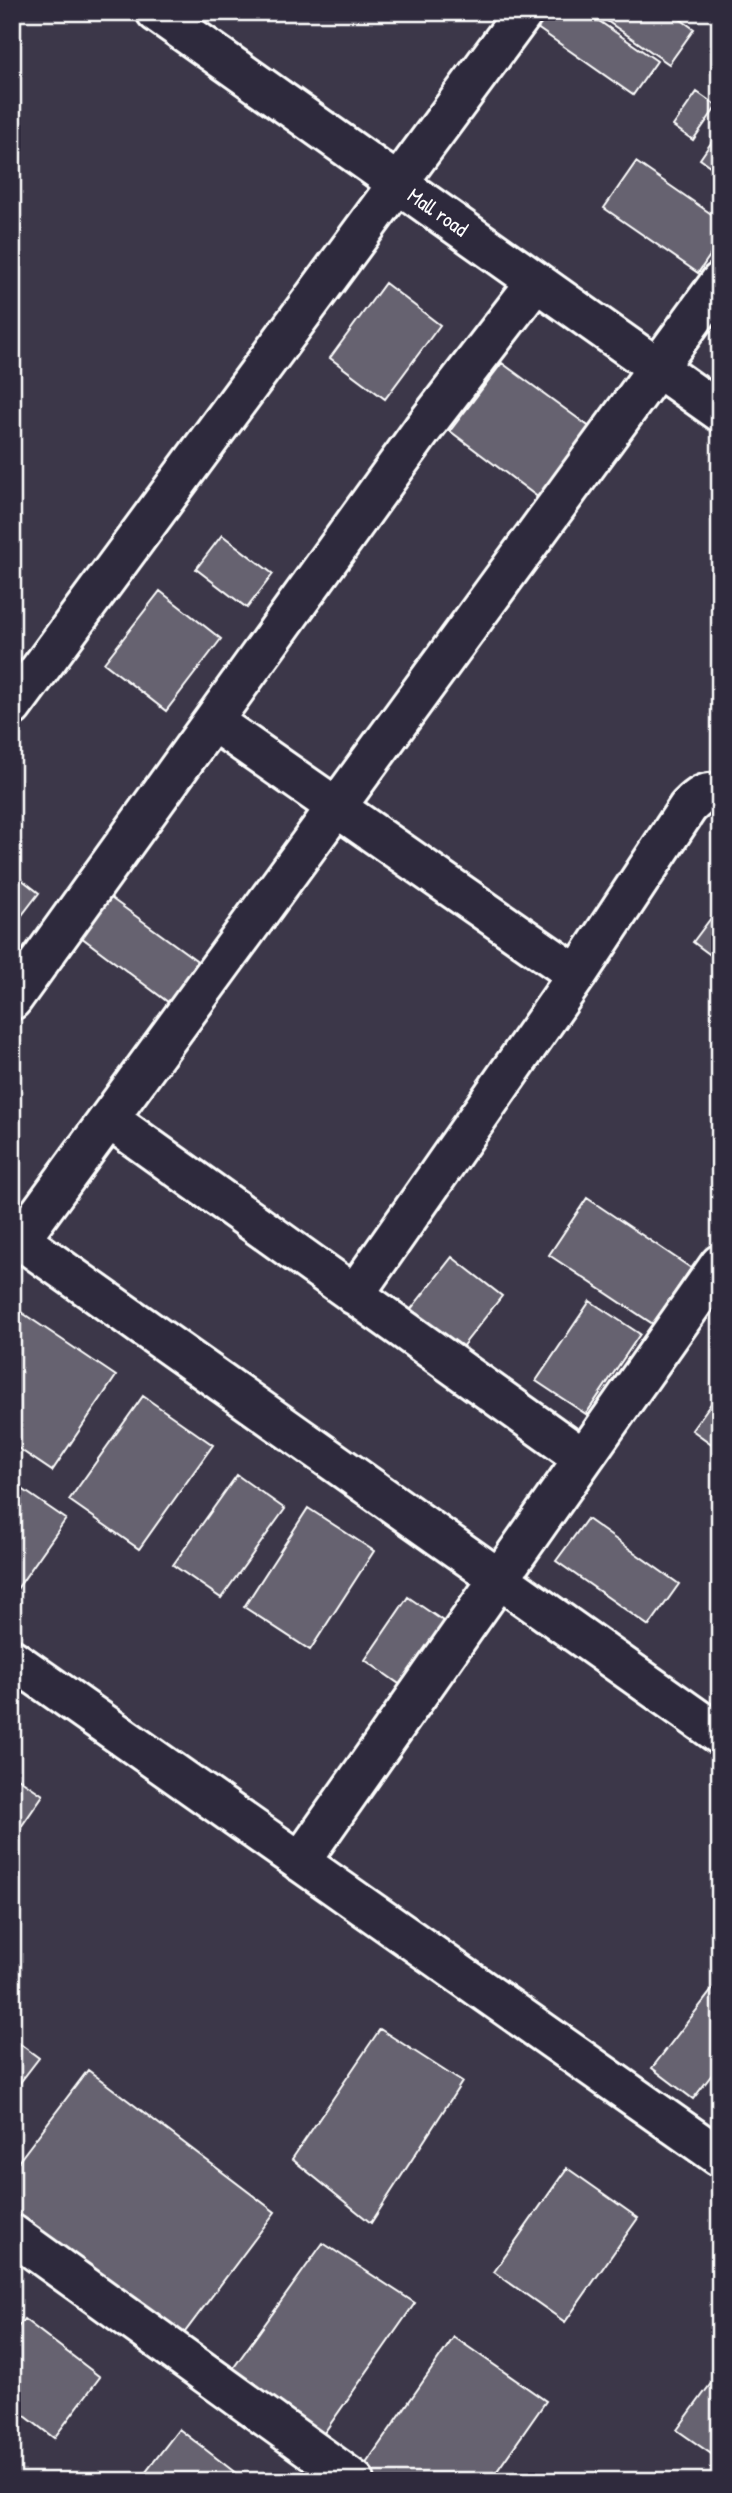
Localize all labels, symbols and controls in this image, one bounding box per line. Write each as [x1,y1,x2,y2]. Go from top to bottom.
street label: Mall road [402,181,474,243]

